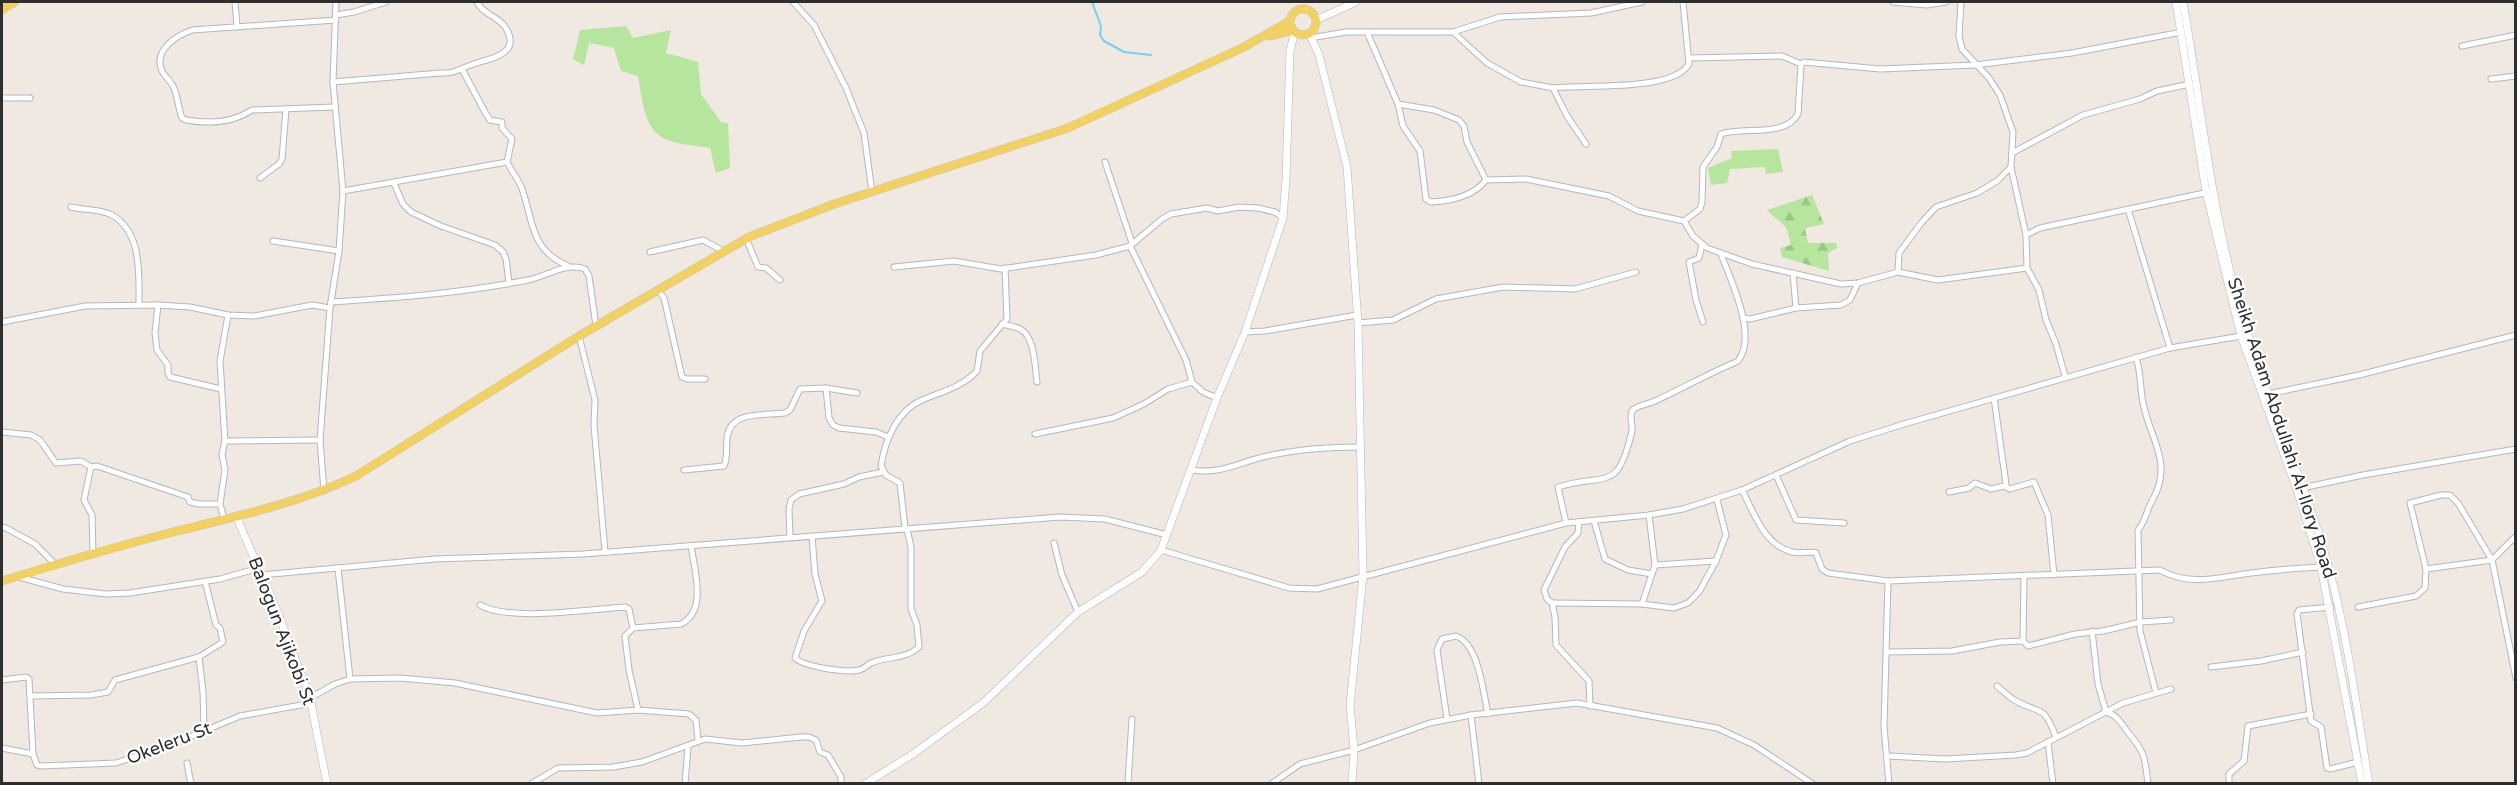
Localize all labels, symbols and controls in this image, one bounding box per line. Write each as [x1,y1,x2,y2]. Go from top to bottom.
street label: Sheikh Adam Abdullahi Al-Ilory Road [2223,275,2341,581]
street label: Balogun Ajikobi St [244,554,320,708]
street label: Okeleru St [123,717,215,769]

